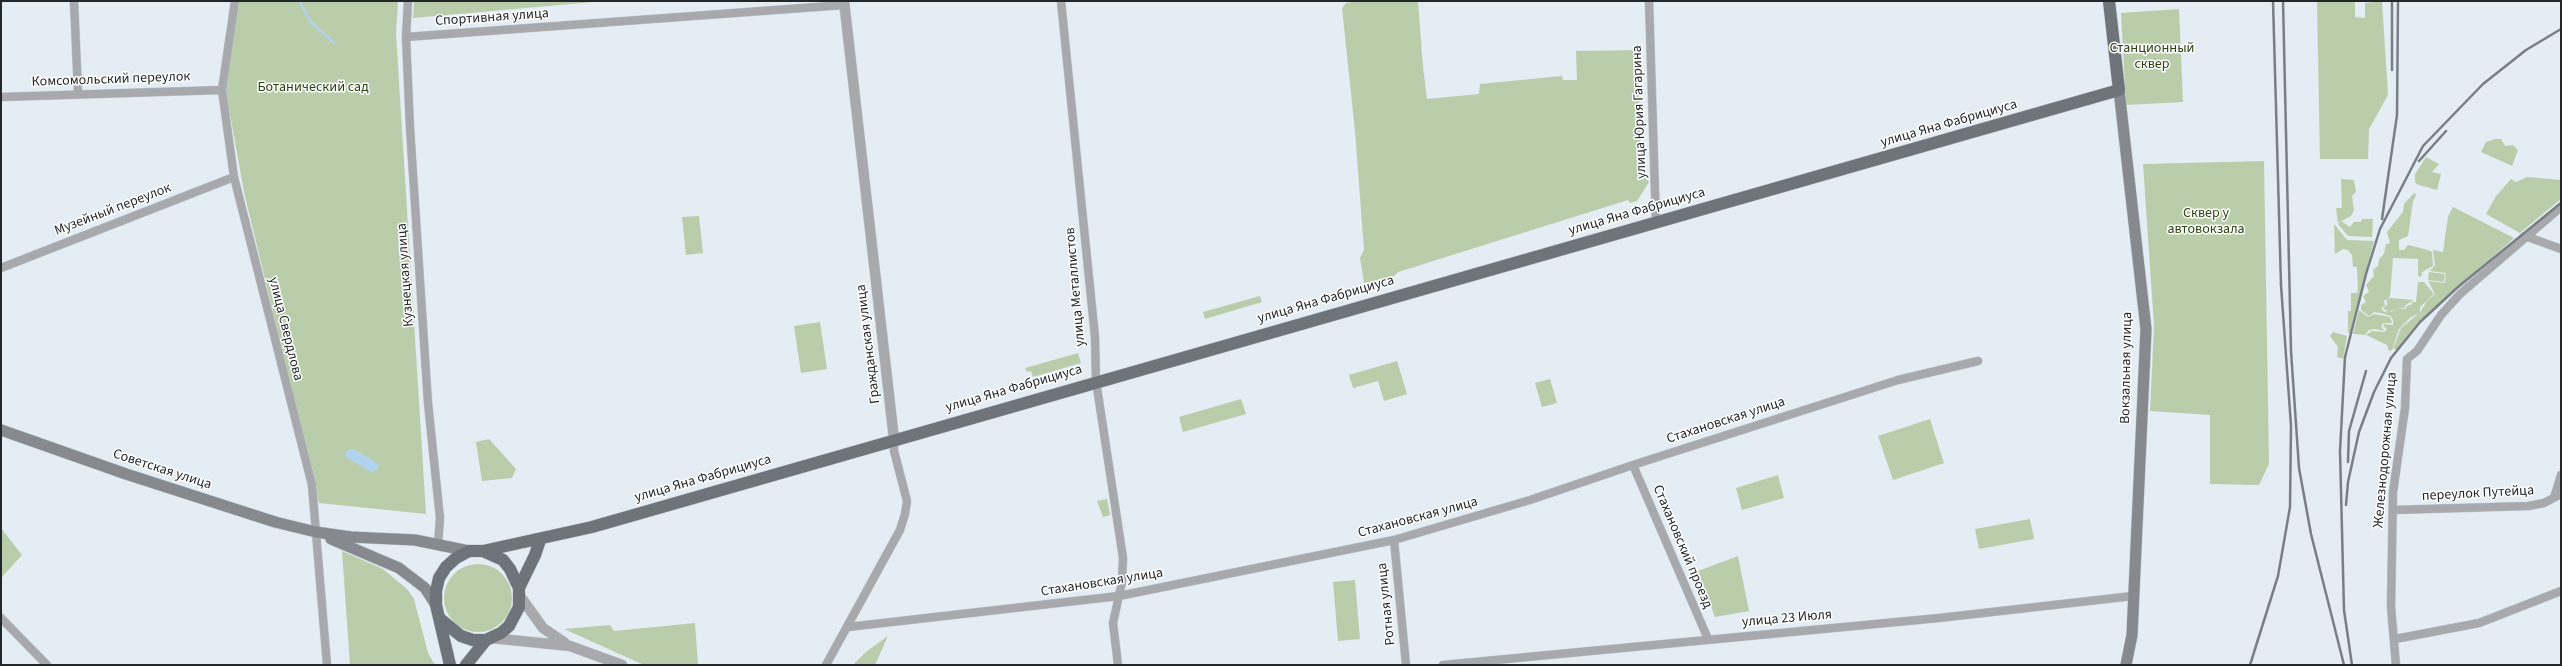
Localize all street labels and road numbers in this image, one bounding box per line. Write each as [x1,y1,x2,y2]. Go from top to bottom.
street label: Спортивная улица [435,6,549,30]
street label: улица Юрия Гагарина [1629,45,1651,179]
street label: Комсомольский переулок [31,69,191,91]
street label: улица Яна Фабрициуса [1879,96,2019,152]
street label: Музейный переулок [52,180,174,240]
street label: улица Яна Фабрициуса [1567,184,1707,240]
street label: Кузнецкая улица [394,223,418,327]
street label: улица Металлистов [1062,227,1090,347]
street label: улица Яна Фабрициуса [1256,272,1396,328]
street label: улица Свердлова [264,275,306,383]
street label: Гражданская улица [853,283,885,405]
street label: Вокзальная улица [2118,312,2136,424]
street label: улица Яна Фабрициуса [944,361,1084,417]
street label: Железнодорожная улица [2371,371,2401,529]
street label: Стахановская улица [1665,394,1787,448]
street label: Советская улица [111,446,213,494]
street label: улица Яна Фабрициуса [633,451,773,507]
street label: Стахановский проезд [1648,483,1716,611]
street label: переулок Путейца [2422,483,2534,505]
street label: Стахановская улица [1356,494,1480,542]
street label: Ротная улица [1374,562,1400,646]
street label: Стахановская улица [1040,565,1164,601]
street label: улица 23 Июля [1741,607,1833,631]

